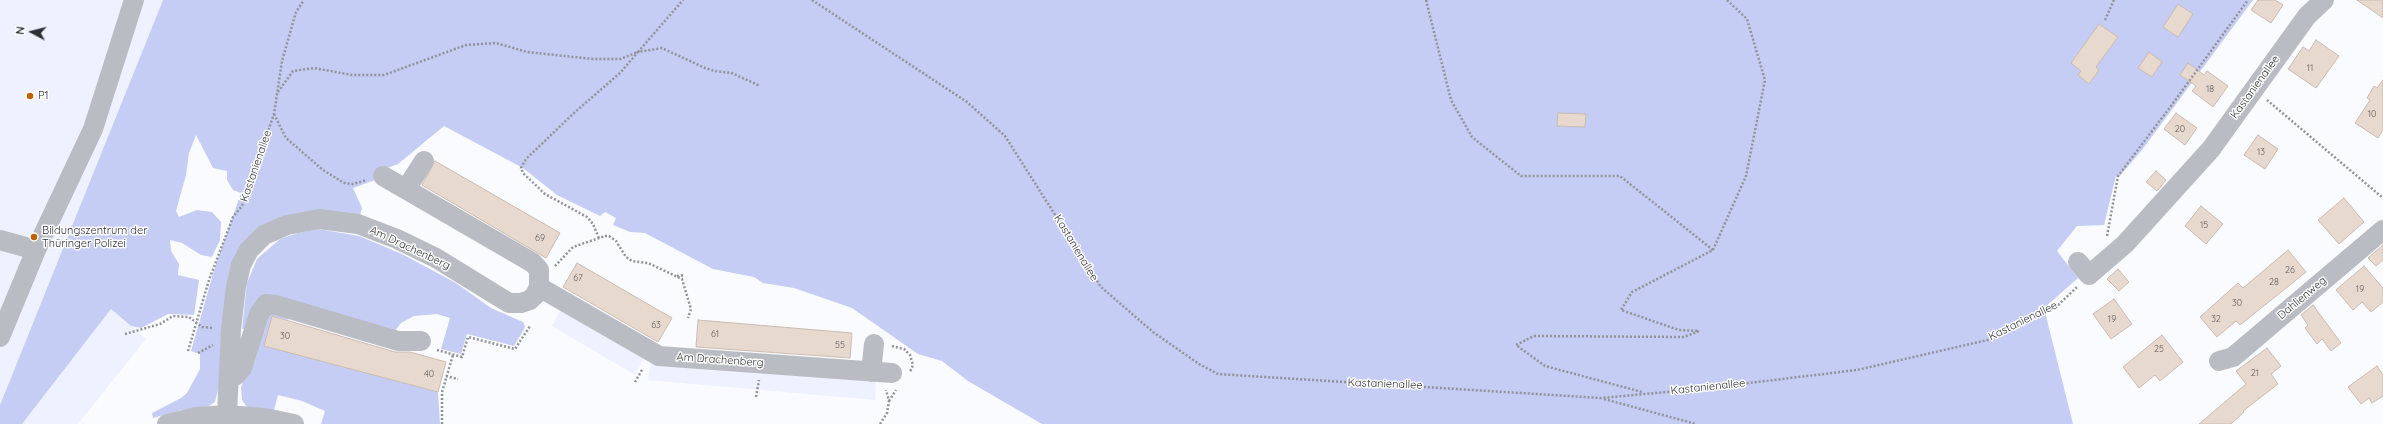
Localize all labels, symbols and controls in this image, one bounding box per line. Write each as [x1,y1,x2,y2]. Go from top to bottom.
north arrow [12,12,52,52]
text: N [13,26,28,35]
street label: Kastanienallee [2228,53,2282,121]
house number: 11 [2307,63,2313,73]
house number: 18 [2206,84,2214,94]
place label: P1 [38,89,49,103]
marker: P1 [25,91,35,101]
house number: 10 [2368,109,2376,119]
house number: 20 [2175,124,2185,134]
street label: Kastanienallee [238,128,274,204]
house number: 13 [2257,147,2265,157]
street label: Kastanienallee [1051,212,1101,284]
house number: 15 [2200,220,2208,230]
place label: Bildungszentrum der Thüringer Polizei [42,224,147,250]
street label: Am Drachenberg [368,224,452,272]
marker: Bildungszentrum der Thüringer Polizei [29,232,39,242]
house number: 69 [535,233,545,243]
house number: 26 [2285,265,2295,275]
house number: 67 [573,273,583,283]
street label: Dahlienweg [2275,274,2329,322]
house number: 28 [2269,277,2279,287]
house number: 19 [2356,284,2364,294]
house number: 30 [2232,298,2242,308]
street label: Kastanienallee [1986,299,2060,343]
house number: 19 [2108,314,2116,324]
house number: 32 [2211,314,2221,324]
house number: 63 [651,320,661,330]
house number: 61 [711,329,719,339]
house number: 30 [280,331,290,341]
house number: 55 [835,340,845,350]
house number: 25 [2154,344,2164,354]
street label: Am Drachenberg [676,350,764,370]
house number: 21 [2251,368,2259,378]
house number: 40 [424,369,434,379]
street label: Kastanienallee [1347,376,1423,392]
street label: Kastanienallee [1670,377,1746,397]

